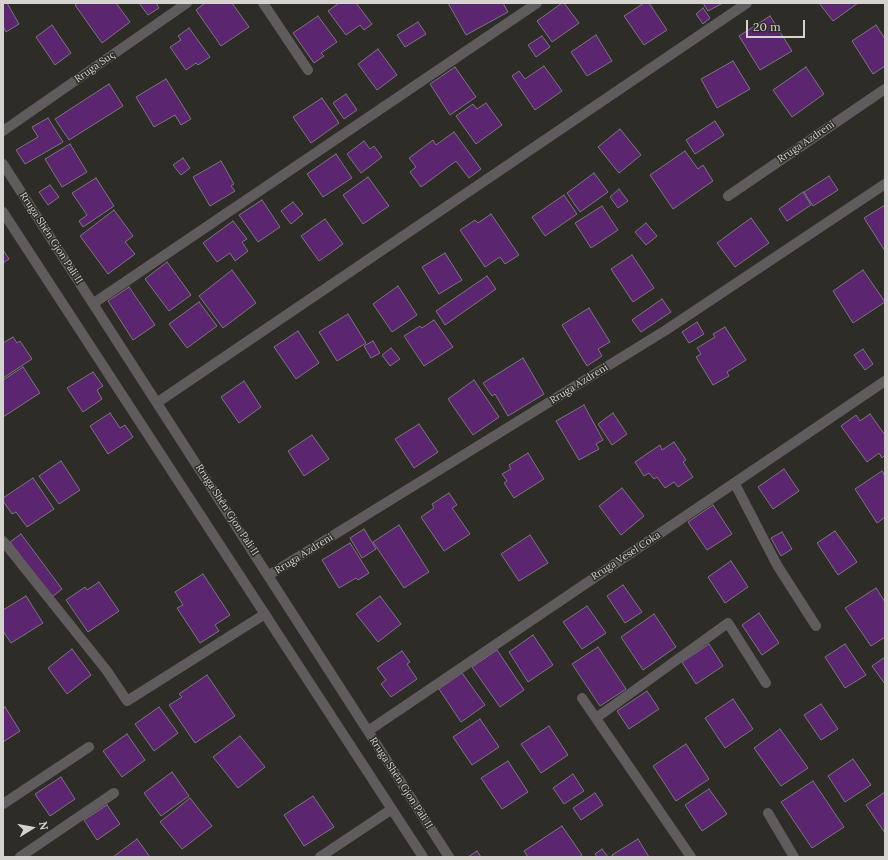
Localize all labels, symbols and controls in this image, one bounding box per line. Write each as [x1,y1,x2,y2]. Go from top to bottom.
scale bar [748,12,807,38]
text: 20 m [753,19,781,34]
street label: Rruga Suç [72,49,118,85]
street label: Rruga Azdreni [775,119,837,165]
street label: Rruga Shën Gjon Pali II [17,190,85,286]
street label: Rruga Azdreni [548,361,610,407]
street label: Rruga Shën Gjon Pali II [193,462,261,558]
street label: Rruga Vesel Coka [589,529,663,583]
street label: Rruga Azdreni [273,531,335,577]
street label: Rruga Shën Gjon Pali II [367,735,435,831]
north arrow [12,808,52,848]
text: N [36,820,51,831]

